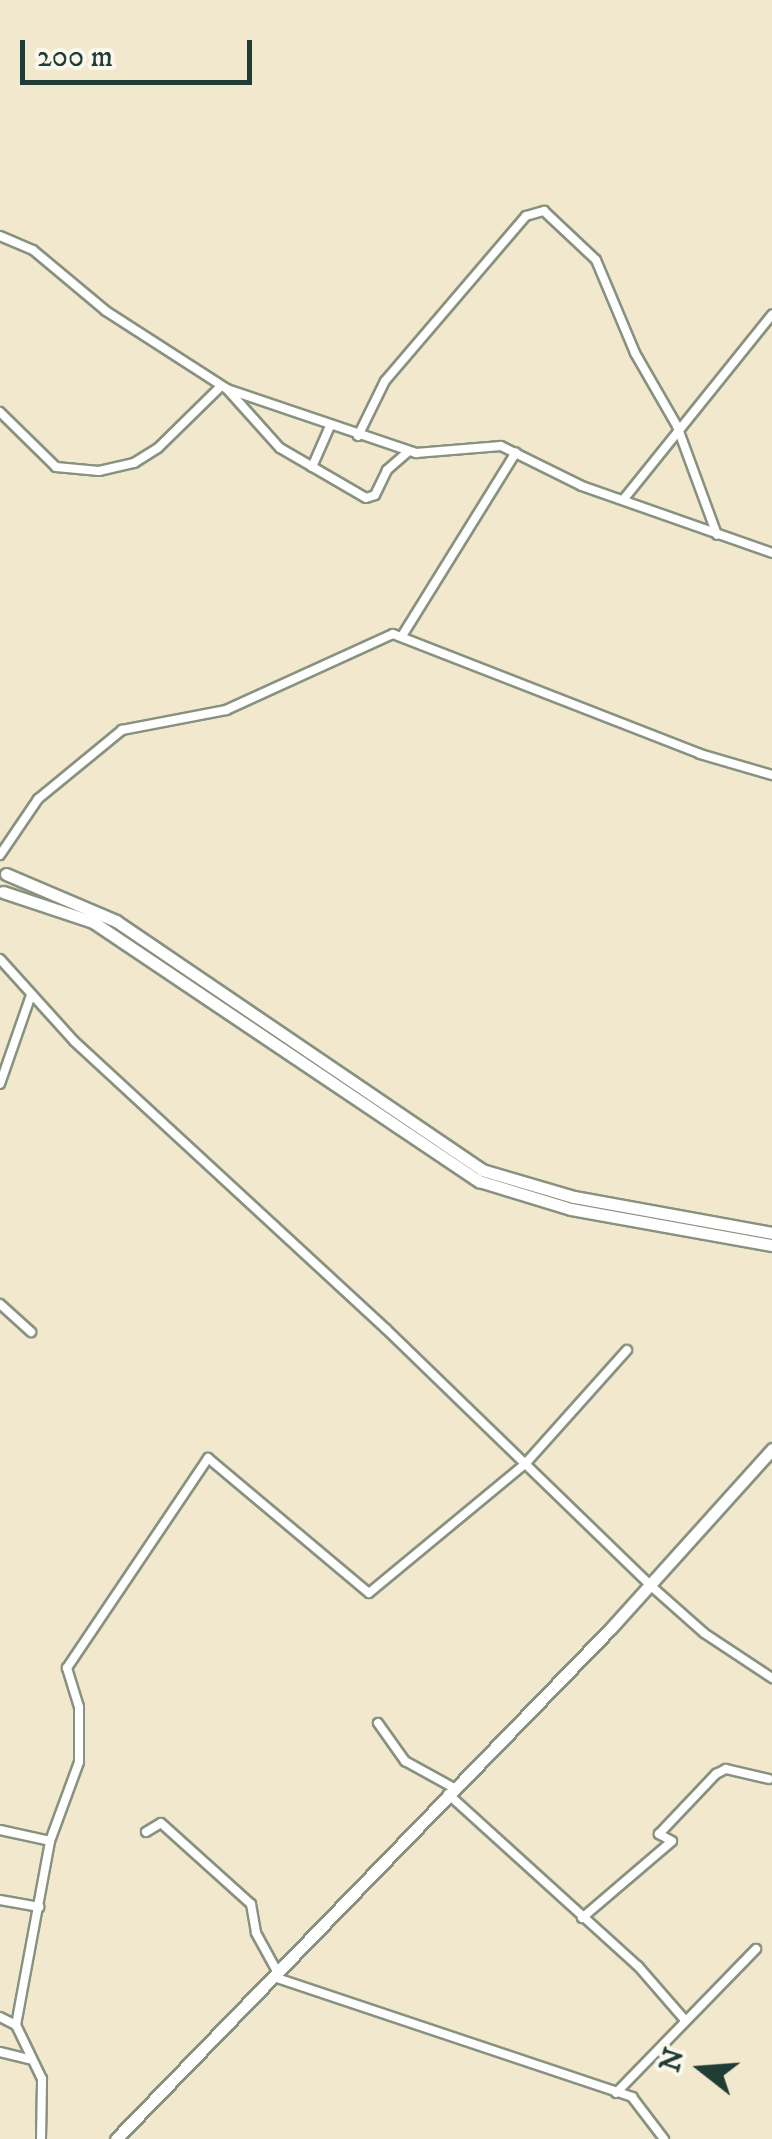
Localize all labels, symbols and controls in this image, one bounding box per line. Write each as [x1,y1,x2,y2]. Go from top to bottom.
scale bar [25,20,258,82]
text: 200 m [37,39,113,76]
north arrow [652,2019,752,2119]
text: N [653,2044,693,2076]

